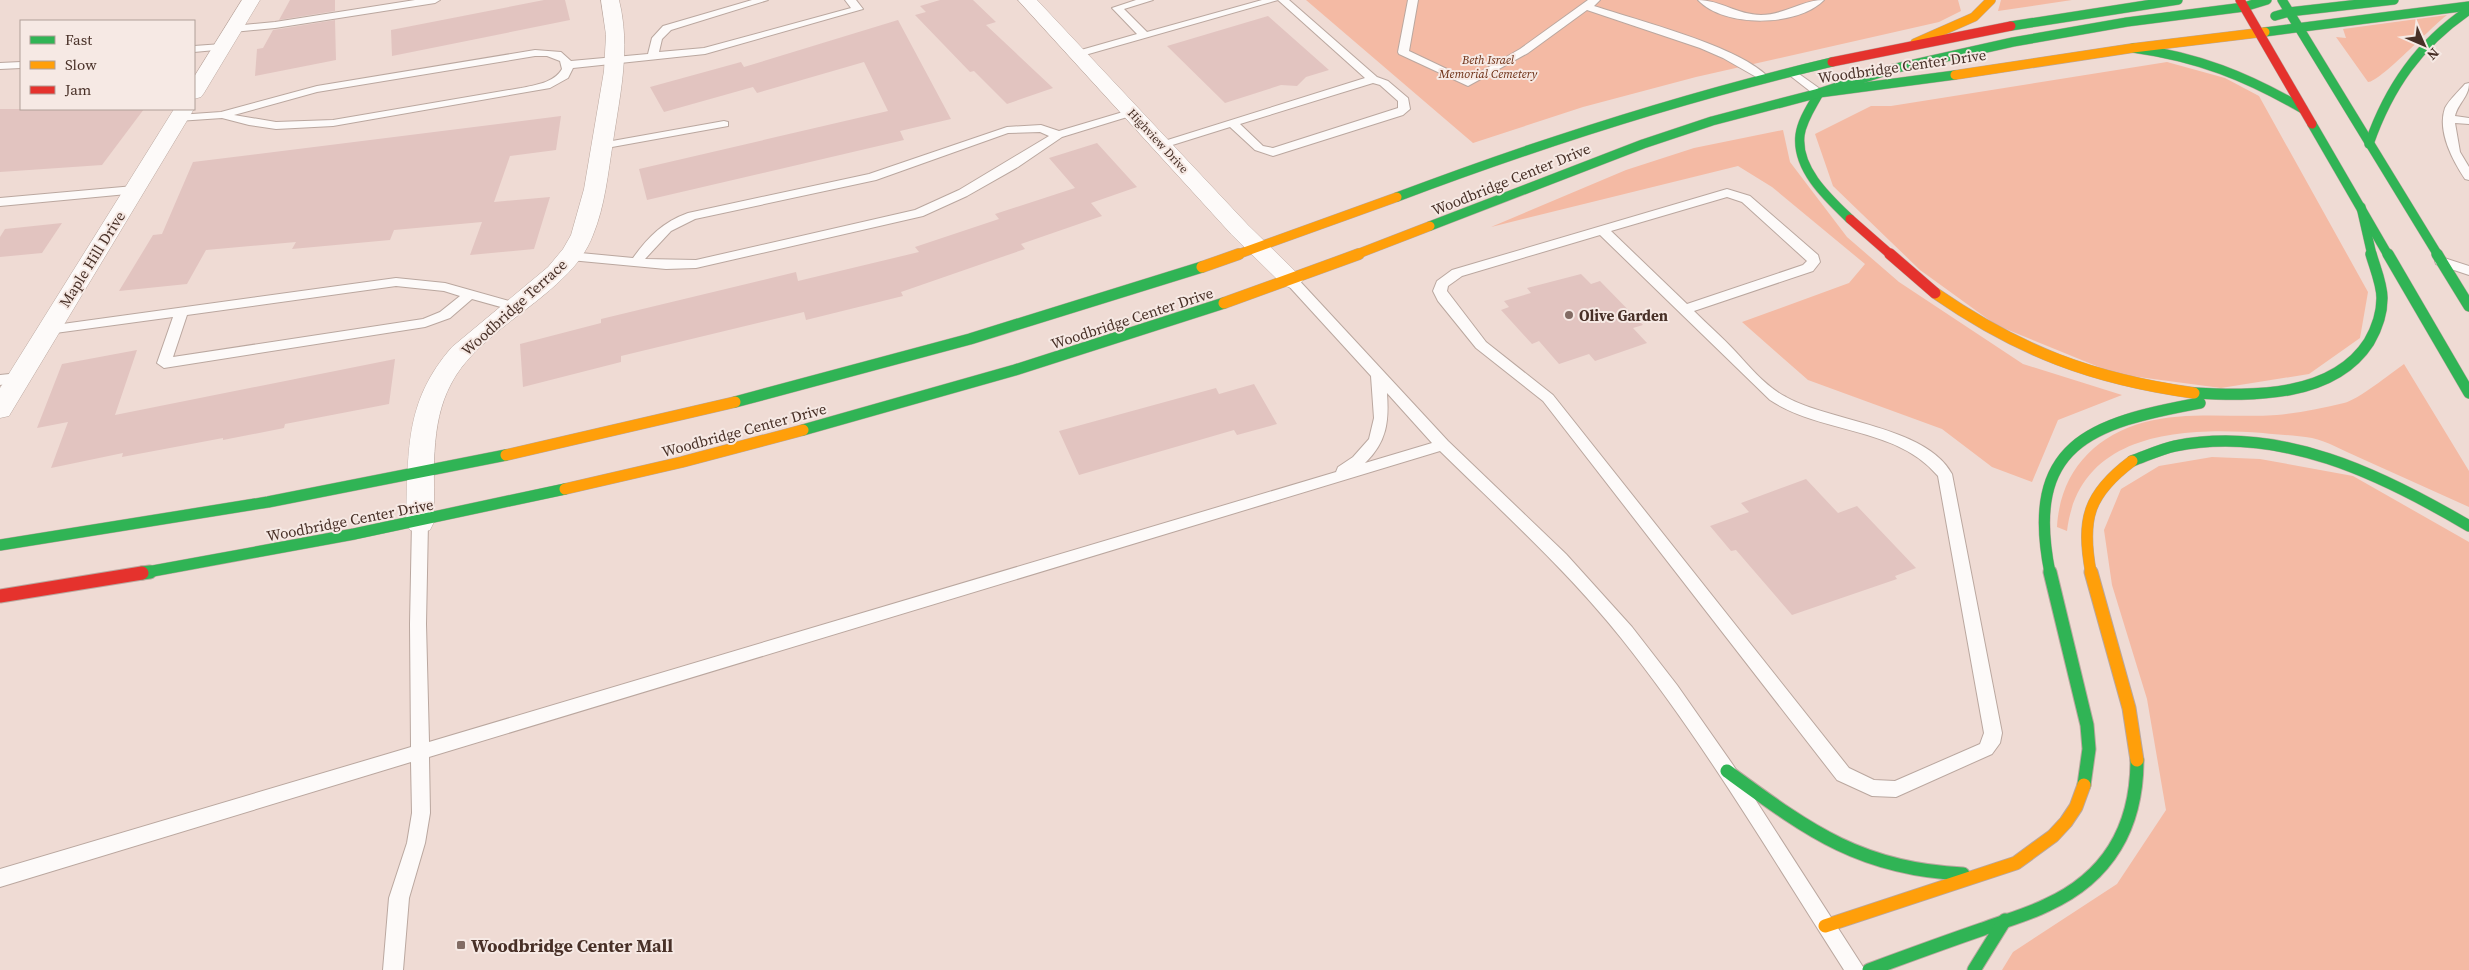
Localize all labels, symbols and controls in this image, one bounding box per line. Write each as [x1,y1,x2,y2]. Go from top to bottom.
legend [20,20,195,110]
north arrow [2399,20,2449,70]
text: Fast [65,29,92,50]
street label: Woodbridge Center Drive [1817,44,1988,88]
text: N [2423,44,2444,65]
park label: Beth Israel Memorial Cemetery [1438,52,1537,82]
text: Slow [65,54,97,75]
text: Jam [64,79,92,100]
street label: Highview Drive [1124,105,1192,177]
street label: Woodbridge Center Drive [1428,137,1594,221]
street label: Maple Hill Drive [54,207,130,311]
street label: Woodbridge Terrace [457,254,572,360]
street label: Woodbridge Center Drive [1048,282,1216,354]
place label: Olive Garden [1579,305,1668,326]
marker: Olive Garden [1563,309,1575,321]
street label: Woodbridge Center Drive [659,398,829,462]
street label: Woodbridge Center Drive [265,493,436,546]
place label: Woodbridge Center Mall [471,933,673,958]
marker: Woodbridge Center Mall [455,939,467,951]

